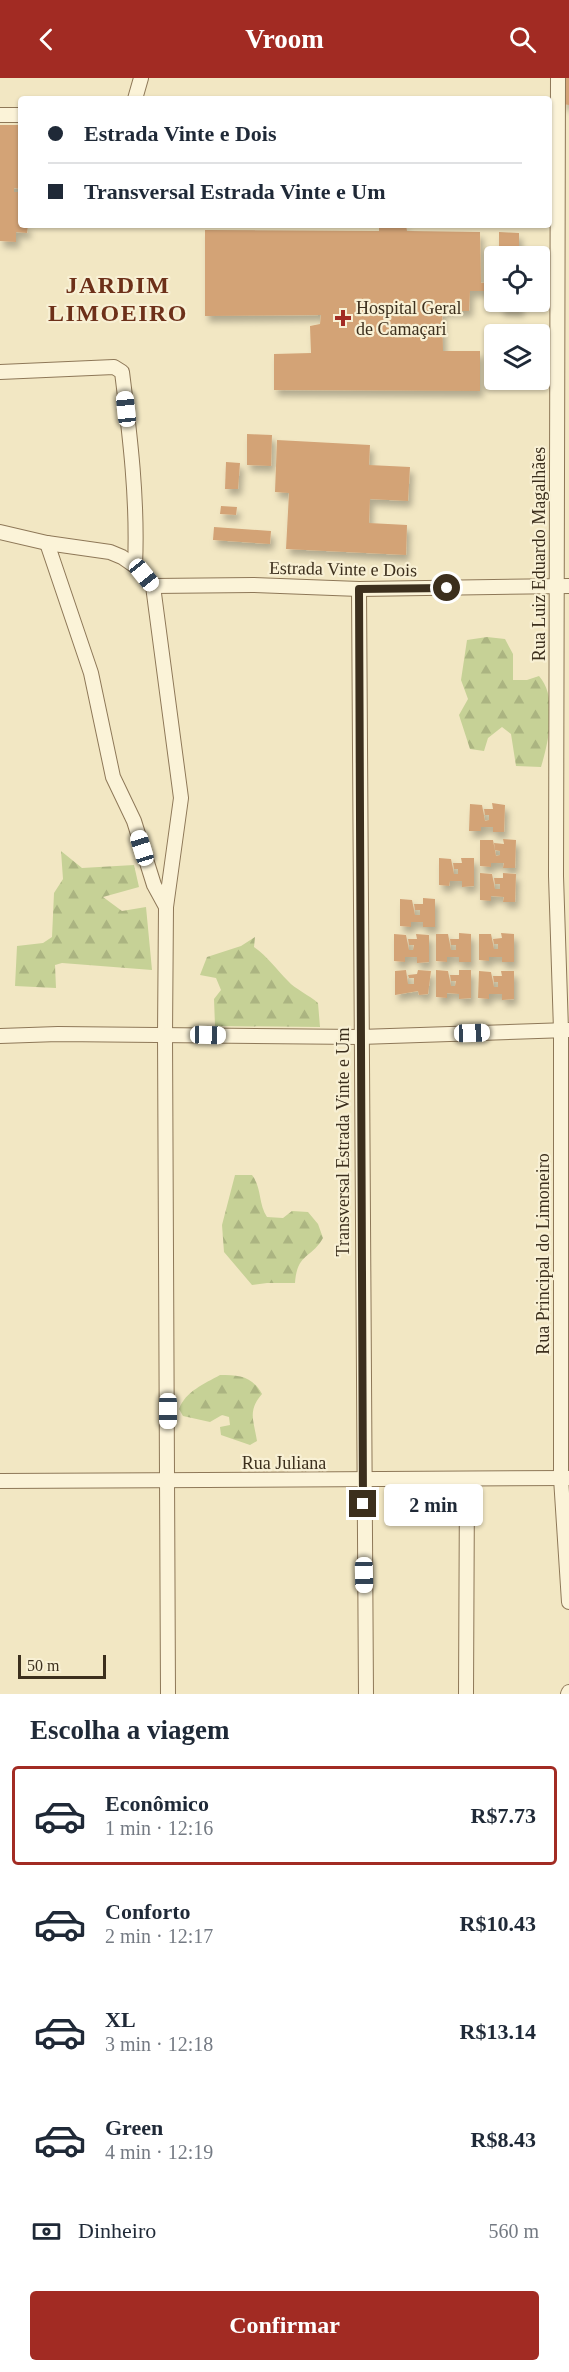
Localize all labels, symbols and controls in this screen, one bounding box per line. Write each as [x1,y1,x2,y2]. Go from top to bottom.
icon: back [30,23,63,56]
icon: search [506,23,539,56]
text: Vroom [245,24,324,54]
text: Estrada Vinte e Dois [84,121,277,146]
text: Transversal Estrada Vinte e Um [84,179,385,204]
map controls [484,246,550,390]
button: locate [484,246,550,312]
district label: JARDIM LIMOEIRO [48,272,188,326]
place label: Hospital Geral de Camaçari [356,298,461,339]
marker: Hospital Geral de Camaçari [334,309,352,327]
button: layers [484,324,550,390]
car [115,390,137,428]
street label: Rua Luiz Eduardo Magalhães [529,447,549,661]
car [126,555,162,595]
street label: Estrada Vinte e Dois [269,558,417,580]
route start [433,574,460,601]
car [128,828,156,868]
car [454,1023,490,1043]
car [190,1026,226,1044]
street label: Transversal Estrada Vinte e Um [333,1028,353,1256]
street label: Rua Principal do Limoneiro [533,1153,553,1355]
car [159,1393,177,1429]
street label: Rua Juliana [242,1453,326,1473]
callout: 2 min [384,1483,483,1525]
route end [349,1490,376,1517]
text: 2 min [409,1494,458,1516]
car [355,1557,373,1593]
scale bar [18,1652,106,1680]
text: 50 m [27,1657,59,1674]
text: Escolha a viagem [30,1715,230,1745]
icon: car [33,1789,87,1843]
text: Econômico [105,1791,209,1816]
text: R$7.73 [471,1803,536,1828]
text: 1 min · 12:16 [105,1817,213,1839]
icon: car [33,1897,87,1951]
text: Conforto [105,1899,191,1924]
text: R$10.43 [460,1911,536,1936]
text: 2 min · 12:17 [105,1925,213,1947]
icon: car [33,2005,87,2059]
text: XL [105,2007,136,2032]
text: R$13.14 [460,2019,536,2044]
text: 3 min · 12:18 [105,2033,213,2055]
icon: car [33,2113,87,2167]
text: Green [105,2115,163,2140]
text: R$8.43 [471,2127,536,2152]
text: 4 min · 12:19 [105,2141,213,2163]
icon: cash [30,2215,63,2248]
text: Dinheiro [78,2218,156,2243]
text: 560 m [488,2220,539,2242]
button: Confirmar [30,2291,539,2360]

